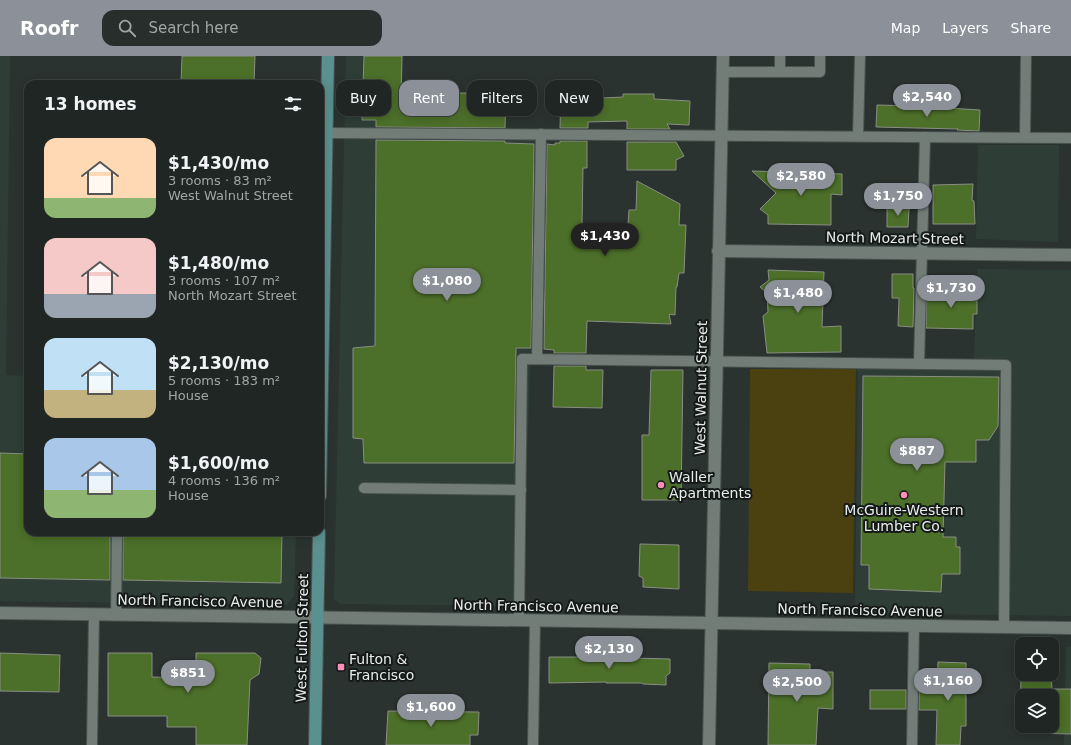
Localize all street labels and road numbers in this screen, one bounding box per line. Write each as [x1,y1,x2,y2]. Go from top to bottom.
street label: North Mozart Street [826,229,965,247]
street label: West Walnut Street [692,320,710,455]
street label: West Fulton Street [293,573,311,703]
street label: North Francisco Avenue [117,592,283,610]
street label: North Francisco Avenue [453,597,619,615]
street label: North Francisco Avenue [777,601,943,619]

